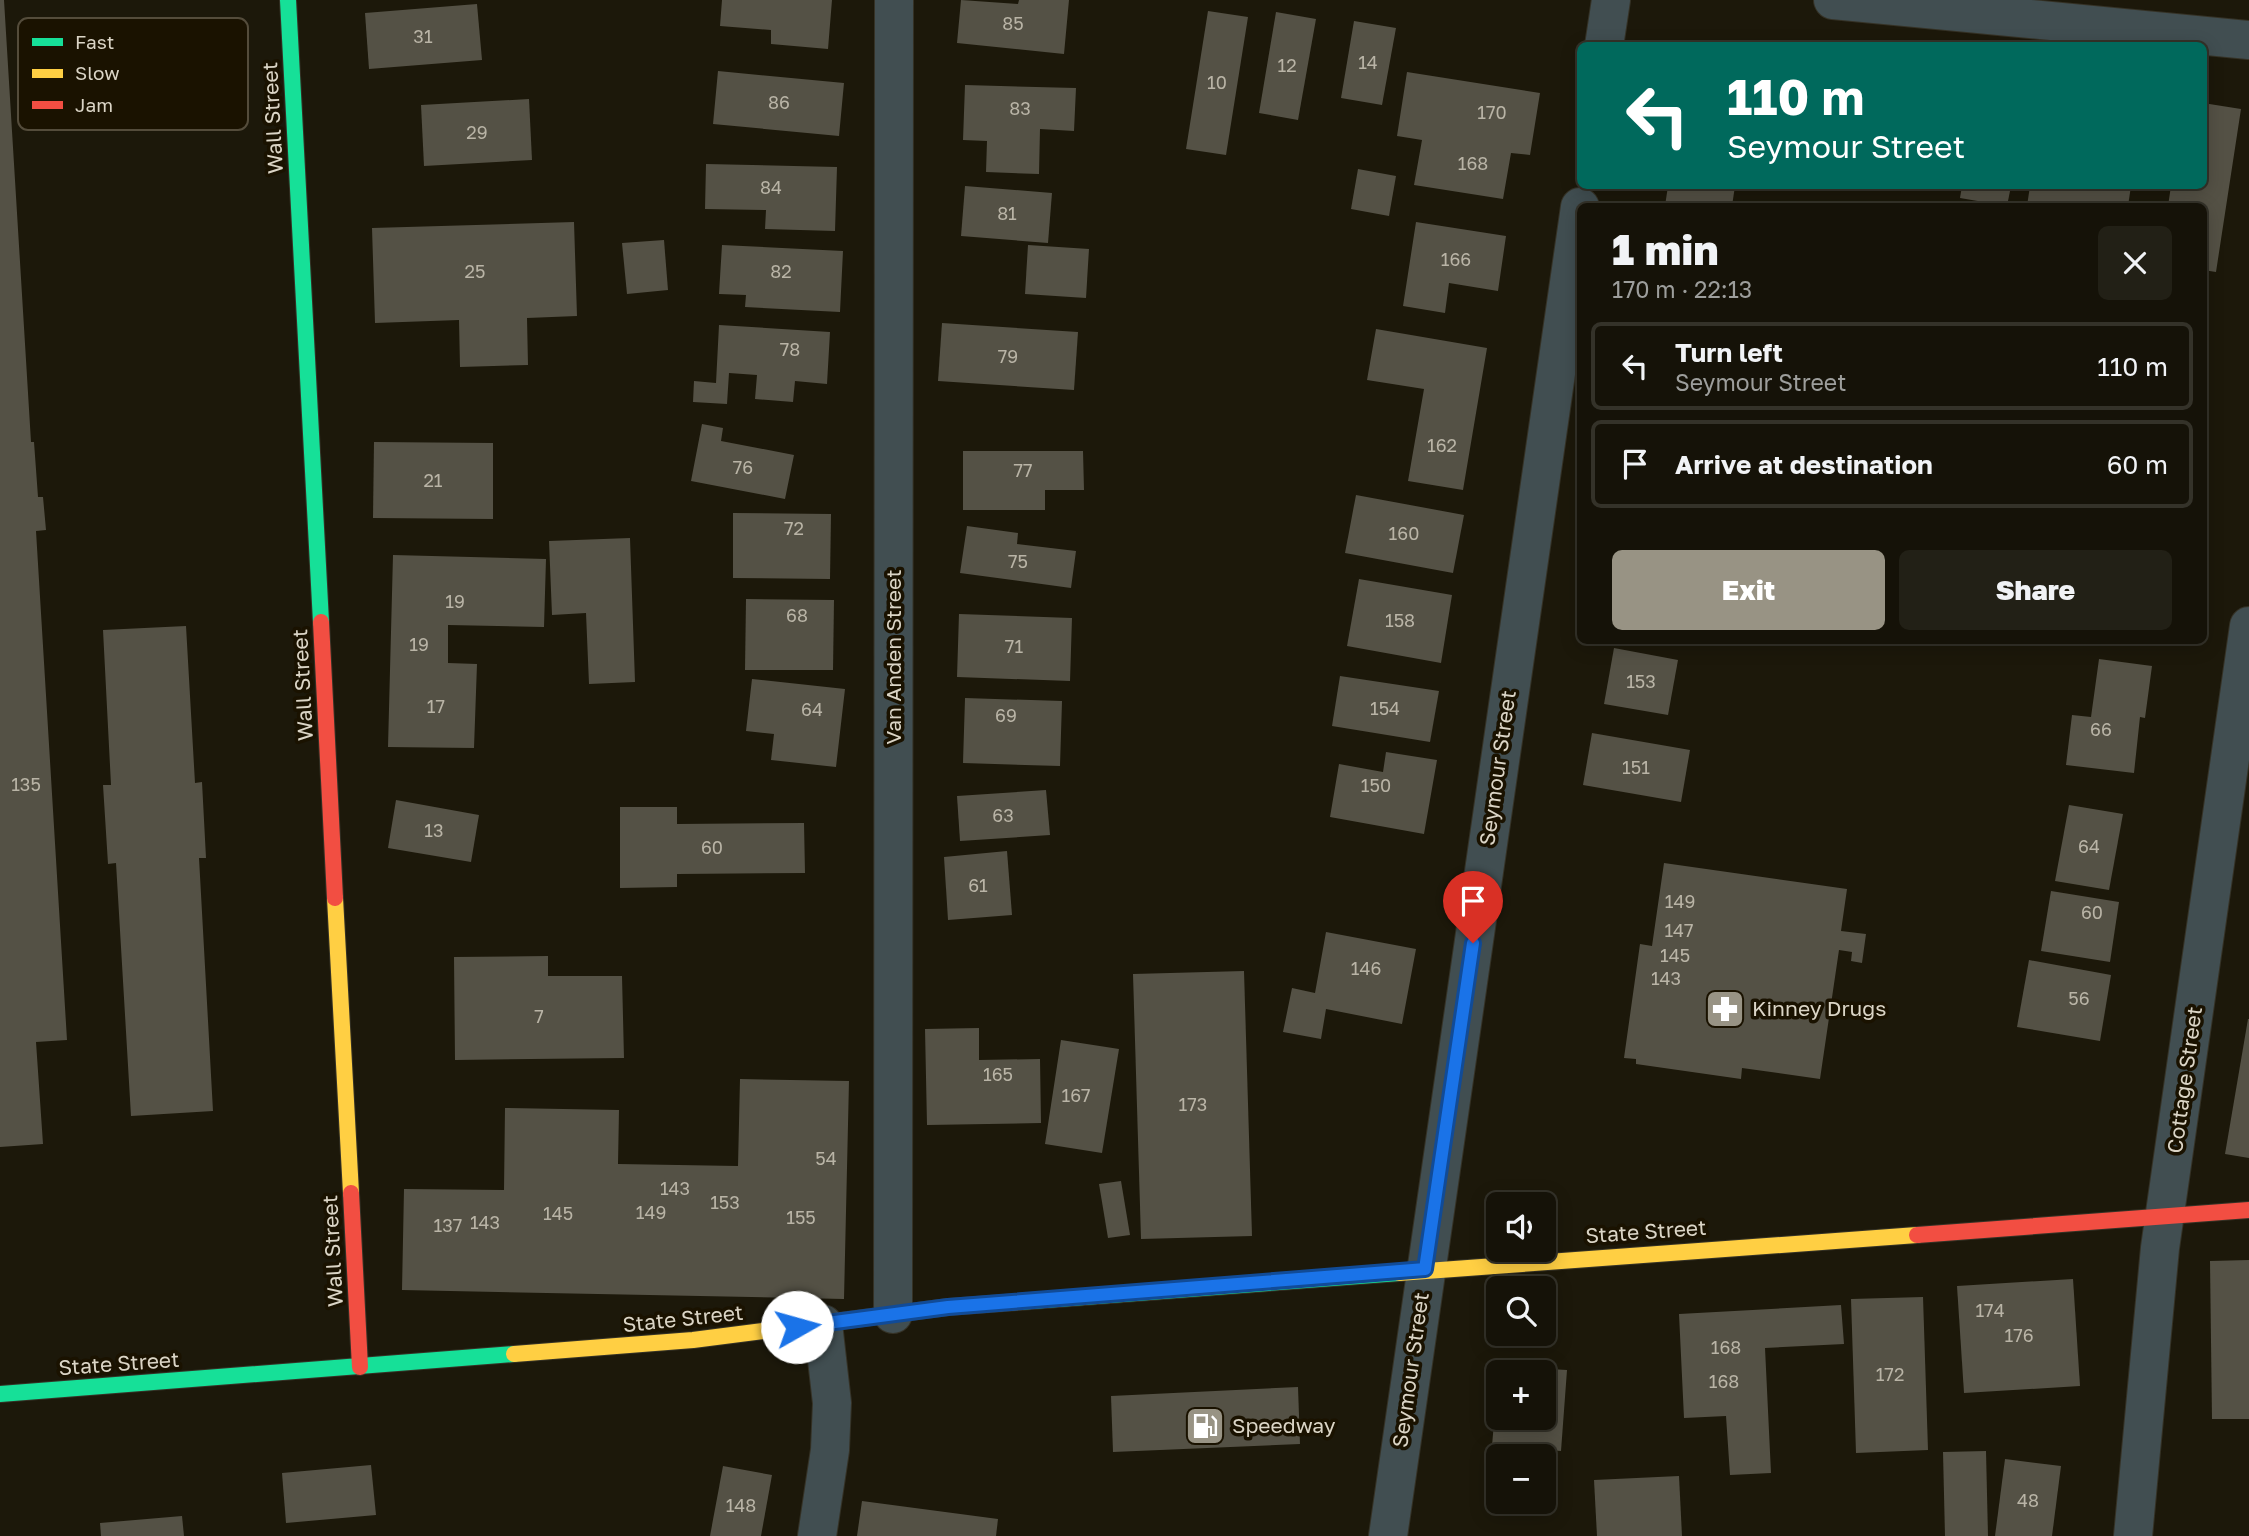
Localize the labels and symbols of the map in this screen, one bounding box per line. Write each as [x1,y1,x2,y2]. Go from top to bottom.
house number: 85 [1002,12,1024,34]
legend [18,18,248,130]
house number: 31 [413,25,433,47]
text: Fast [75,30,114,53]
house number: 14 [1358,51,1378,73]
house number: 12 [1277,54,1297,76]
text: Slow [75,61,120,84]
street label: Wall Street [256,61,288,175]
house number: 10 [1207,71,1227,93]
house number: 86 [768,91,790,113]
text: Jam [75,93,113,116]
house number: 83 [1009,97,1031,119]
house number: 170 [1477,101,1507,123]
house number: 29 [466,121,488,143]
house number: 168 [1458,152,1488,174]
house number: 84 [760,176,782,198]
house number: 81 [997,202,1017,224]
house number: 166 [1441,248,1471,270]
house number: 25 [465,260,485,282]
house number: 82 [770,260,792,282]
house number: 78 [780,338,800,360]
house number: 79 [998,345,1018,367]
house number: 162 [1427,434,1457,456]
house number: 76 [733,456,753,478]
house number: 77 [1013,459,1033,481]
house number: 21 [423,469,443,491]
house number: 72 [784,517,804,539]
house number: 160 [1389,522,1419,544]
house number: 75 [1008,550,1028,572]
street label: Van Anden Street [880,569,906,745]
house number: 19 [445,590,465,612]
house number: 68 [786,604,808,626]
house number: 158 [1385,609,1415,631]
street label: Wall Street [286,628,318,742]
house number: 19 [409,633,429,655]
house number: 71 [1005,635,1023,657]
house number: 153 [1626,670,1656,692]
street label: Seymour Street [1473,689,1521,847]
house number: 17 [427,695,445,717]
house number: 154 [1370,697,1400,719]
house number: 64 [801,698,823,720]
house number: 69 [995,704,1017,726]
house number: 66 [2090,718,2112,740]
house number: 151 [1622,756,1650,778]
house number: 135 [11,773,41,795]
house number: 150 [1361,774,1391,796]
house number: 63 [992,804,1014,826]
house number: 13 [424,819,444,841]
house number: 64 [2078,835,2100,857]
house number: 60 [701,836,723,858]
pin [1443,871,1503,943]
house number: 61 [968,874,988,896]
house number: 149 [1665,890,1695,912]
house number: 60 [2081,901,2103,923]
house number: 147 [1664,919,1694,941]
house number: 145 [1660,944,1690,966]
house number: 146 [1351,957,1381,979]
house number: 143 [1651,967,1681,989]
house number: 56 [2068,987,2090,1009]
pharmacy icon: Kinney Drugs [1704,988,1746,1030]
place label: Kinney Drugs [1752,995,1886,1021]
house number: 7 [534,1005,544,1027]
street label: Cottage Street [2161,1005,2207,1155]
house number: 165 [983,1063,1013,1085]
house number: 167 [1061,1084,1091,1106]
house number: 173 [1179,1093,1207,1115]
house number: 54 [815,1147,837,1169]
house number: 143 [660,1177,690,1199]
house number: 153 [710,1191,740,1213]
street label: Wall Street [316,1194,348,1308]
house number: 149 [636,1201,666,1223]
house number: 145 [543,1202,573,1224]
house number: 155 [786,1206,816,1228]
house number: 143 [470,1211,500,1233]
house number: 137 [434,1214,462,1236]
street label: State Street [1585,1214,1707,1248]
position arrow [760,1290,834,1364]
street label: Seymour Street [1386,1291,1434,1449]
street label: State Street [621,1299,744,1337]
house number: 174 [1975,1299,2005,1321]
house number: 176 [2004,1324,2034,1346]
house number: 168 [1711,1336,1741,1358]
street label: State Street [58,1346,180,1380]
house number: 172 [1876,1363,1904,1385]
house number: 168 [1709,1370,1739,1392]
fuel station icon: Speedway [1184,1405,1226,1447]
place label: Speedway [1232,1412,1336,1438]
house number: 48 [2017,1489,2039,1511]
house number: 148 [726,1494,756,1516]

